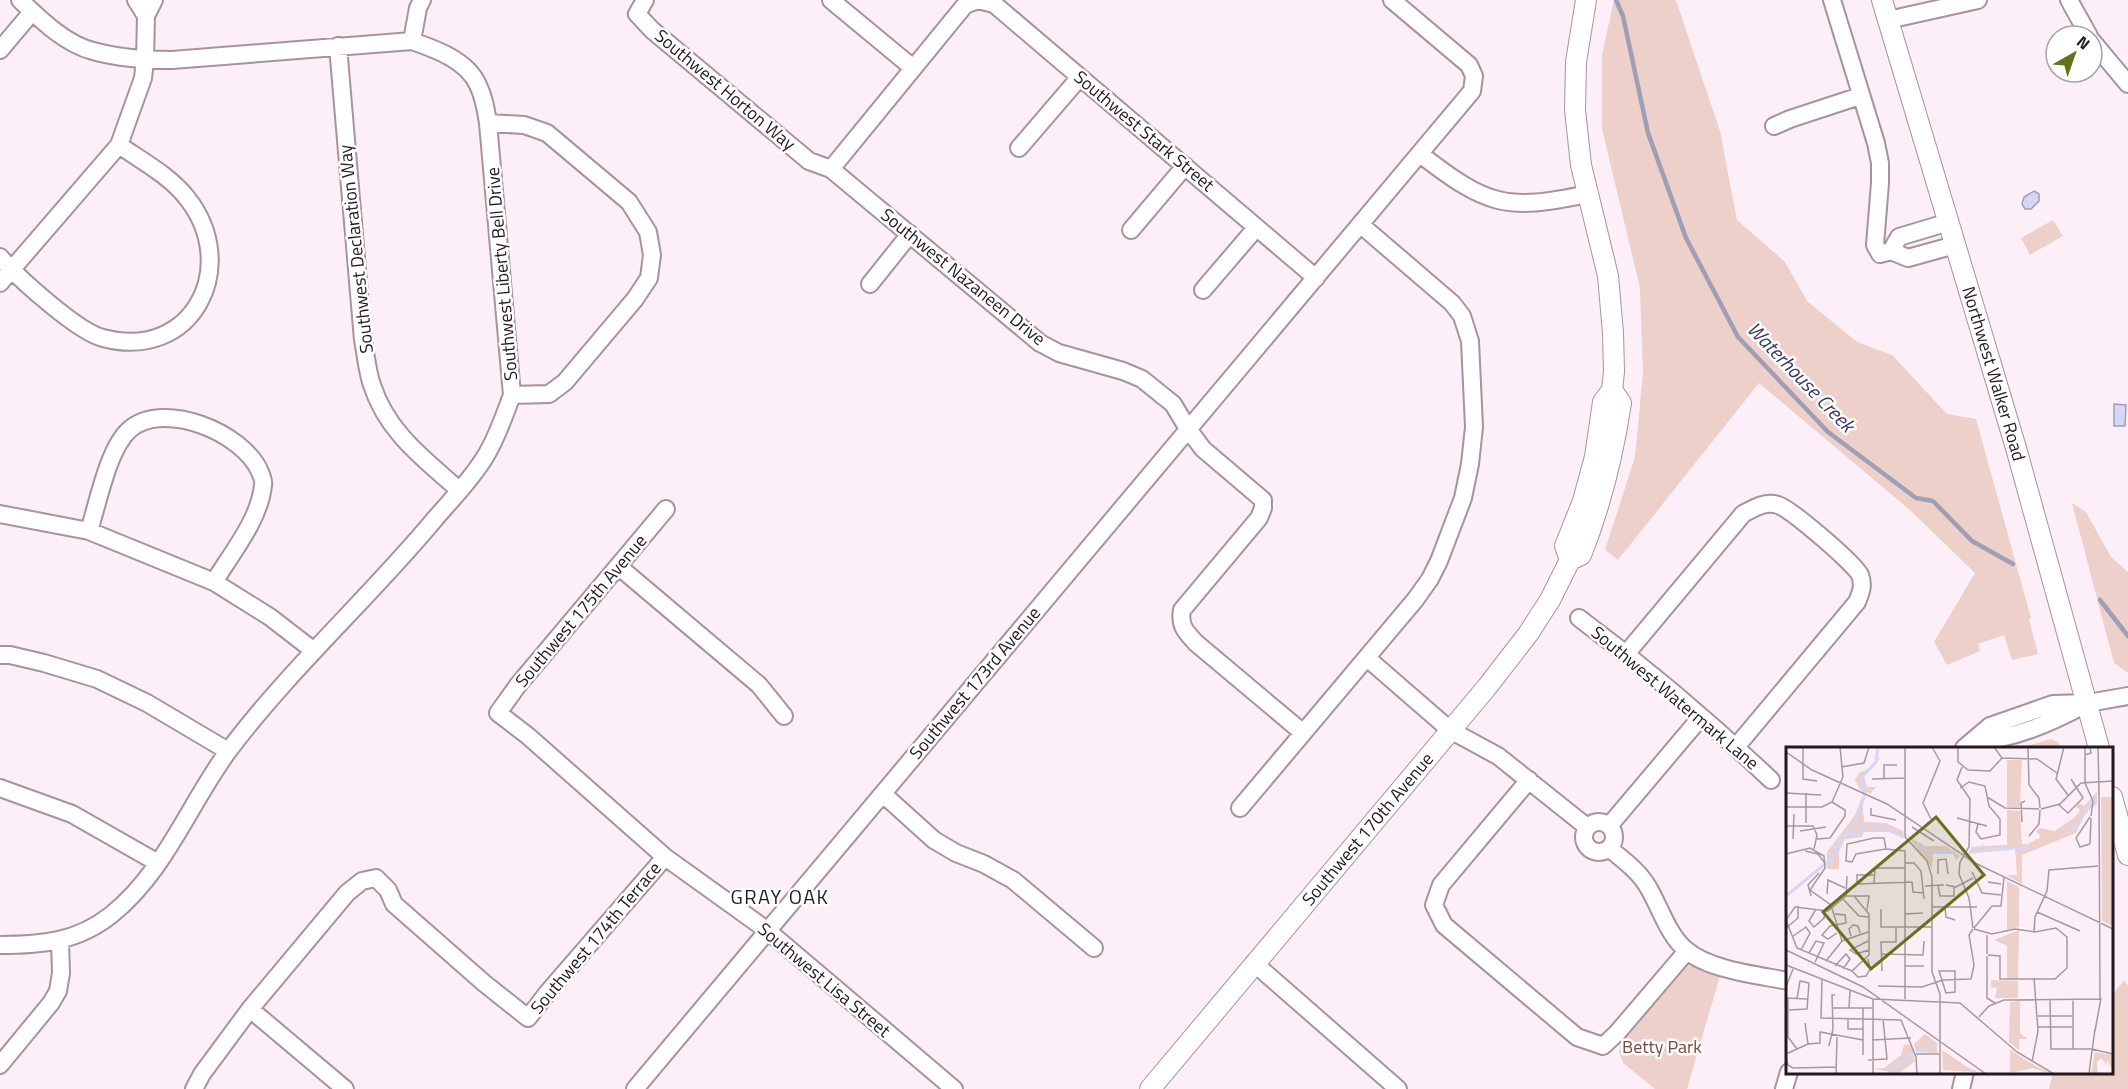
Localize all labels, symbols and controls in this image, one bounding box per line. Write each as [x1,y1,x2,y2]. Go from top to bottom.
street label: Southwest Horton Way [649,23,802,157]
north arrow [2044,24,2104,84]
text: N [2072,30,2096,55]
street label: Southwest Stark Street [1068,64,1221,198]
street label: Southwest Declaration Way [331,143,380,355]
street label: Southwest Liberty Bell Drive [479,166,524,382]
street label: Southwest Nazaneen Drive [875,202,1052,352]
street label: Northwest Walker Road [1955,283,2033,464]
water label: Waterhouse Creek [1740,314,1864,441]
street label: Southwest 175th Avenue [508,528,653,693]
street label: Southwest 173rd Avenue [903,600,1047,765]
street label: Southwest Watermark Lane [1586,619,1765,776]
street label: Southwest 170th Avenue [1295,746,1440,911]
inset map [1786,747,2113,1074]
street label: Southwest 174th Terrace [524,856,668,1020]
district label: GRAY OAK [731,881,829,912]
street label: Southwest Lisa Street [752,916,897,1044]
park label: Betty Park [1622,1033,1702,1060]

